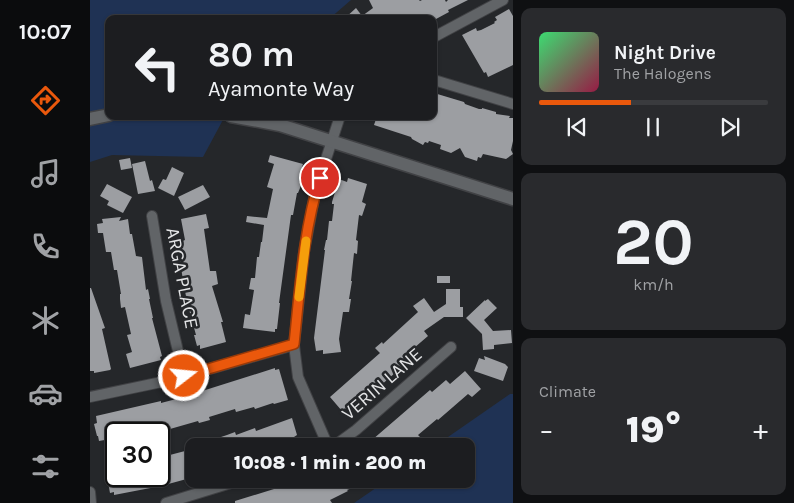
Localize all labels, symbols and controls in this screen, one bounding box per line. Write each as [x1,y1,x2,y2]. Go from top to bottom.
text: 10:07 [19,19,71,45]
text: 80 m [208,34,295,75]
icon: left [125,35,190,100]
text: Night Drive [614,42,716,64]
text: The Halogens [614,64,712,83]
text: Ayamonte Way [208,76,354,102]
icon: directions [28,83,63,118]
icon: previous [563,113,591,141]
icon: pause [639,113,667,141]
icon: next [716,113,744,141]
icon: music [28,156,63,191]
pin [299,157,341,199]
icon: arrive [306,164,334,192]
text: 20 [613,204,694,280]
street label: ARGA PLACE [161,225,203,331]
icon: phone [28,229,63,264]
text: km/h [633,275,674,294]
icon: climate [28,303,63,338]
street label: VERIN LANE [337,343,427,425]
position arrow [157,349,209,401]
icon: car [28,376,63,411]
text: Climate [539,382,596,401]
text: 19° [626,407,681,452]
text: − [539,413,554,446]
text: + [753,413,768,446]
speed limit sign: 30 [105,422,170,487]
icon: filters [28,449,63,484]
text: 10:08 · 1 min · 200 m [234,452,426,474]

